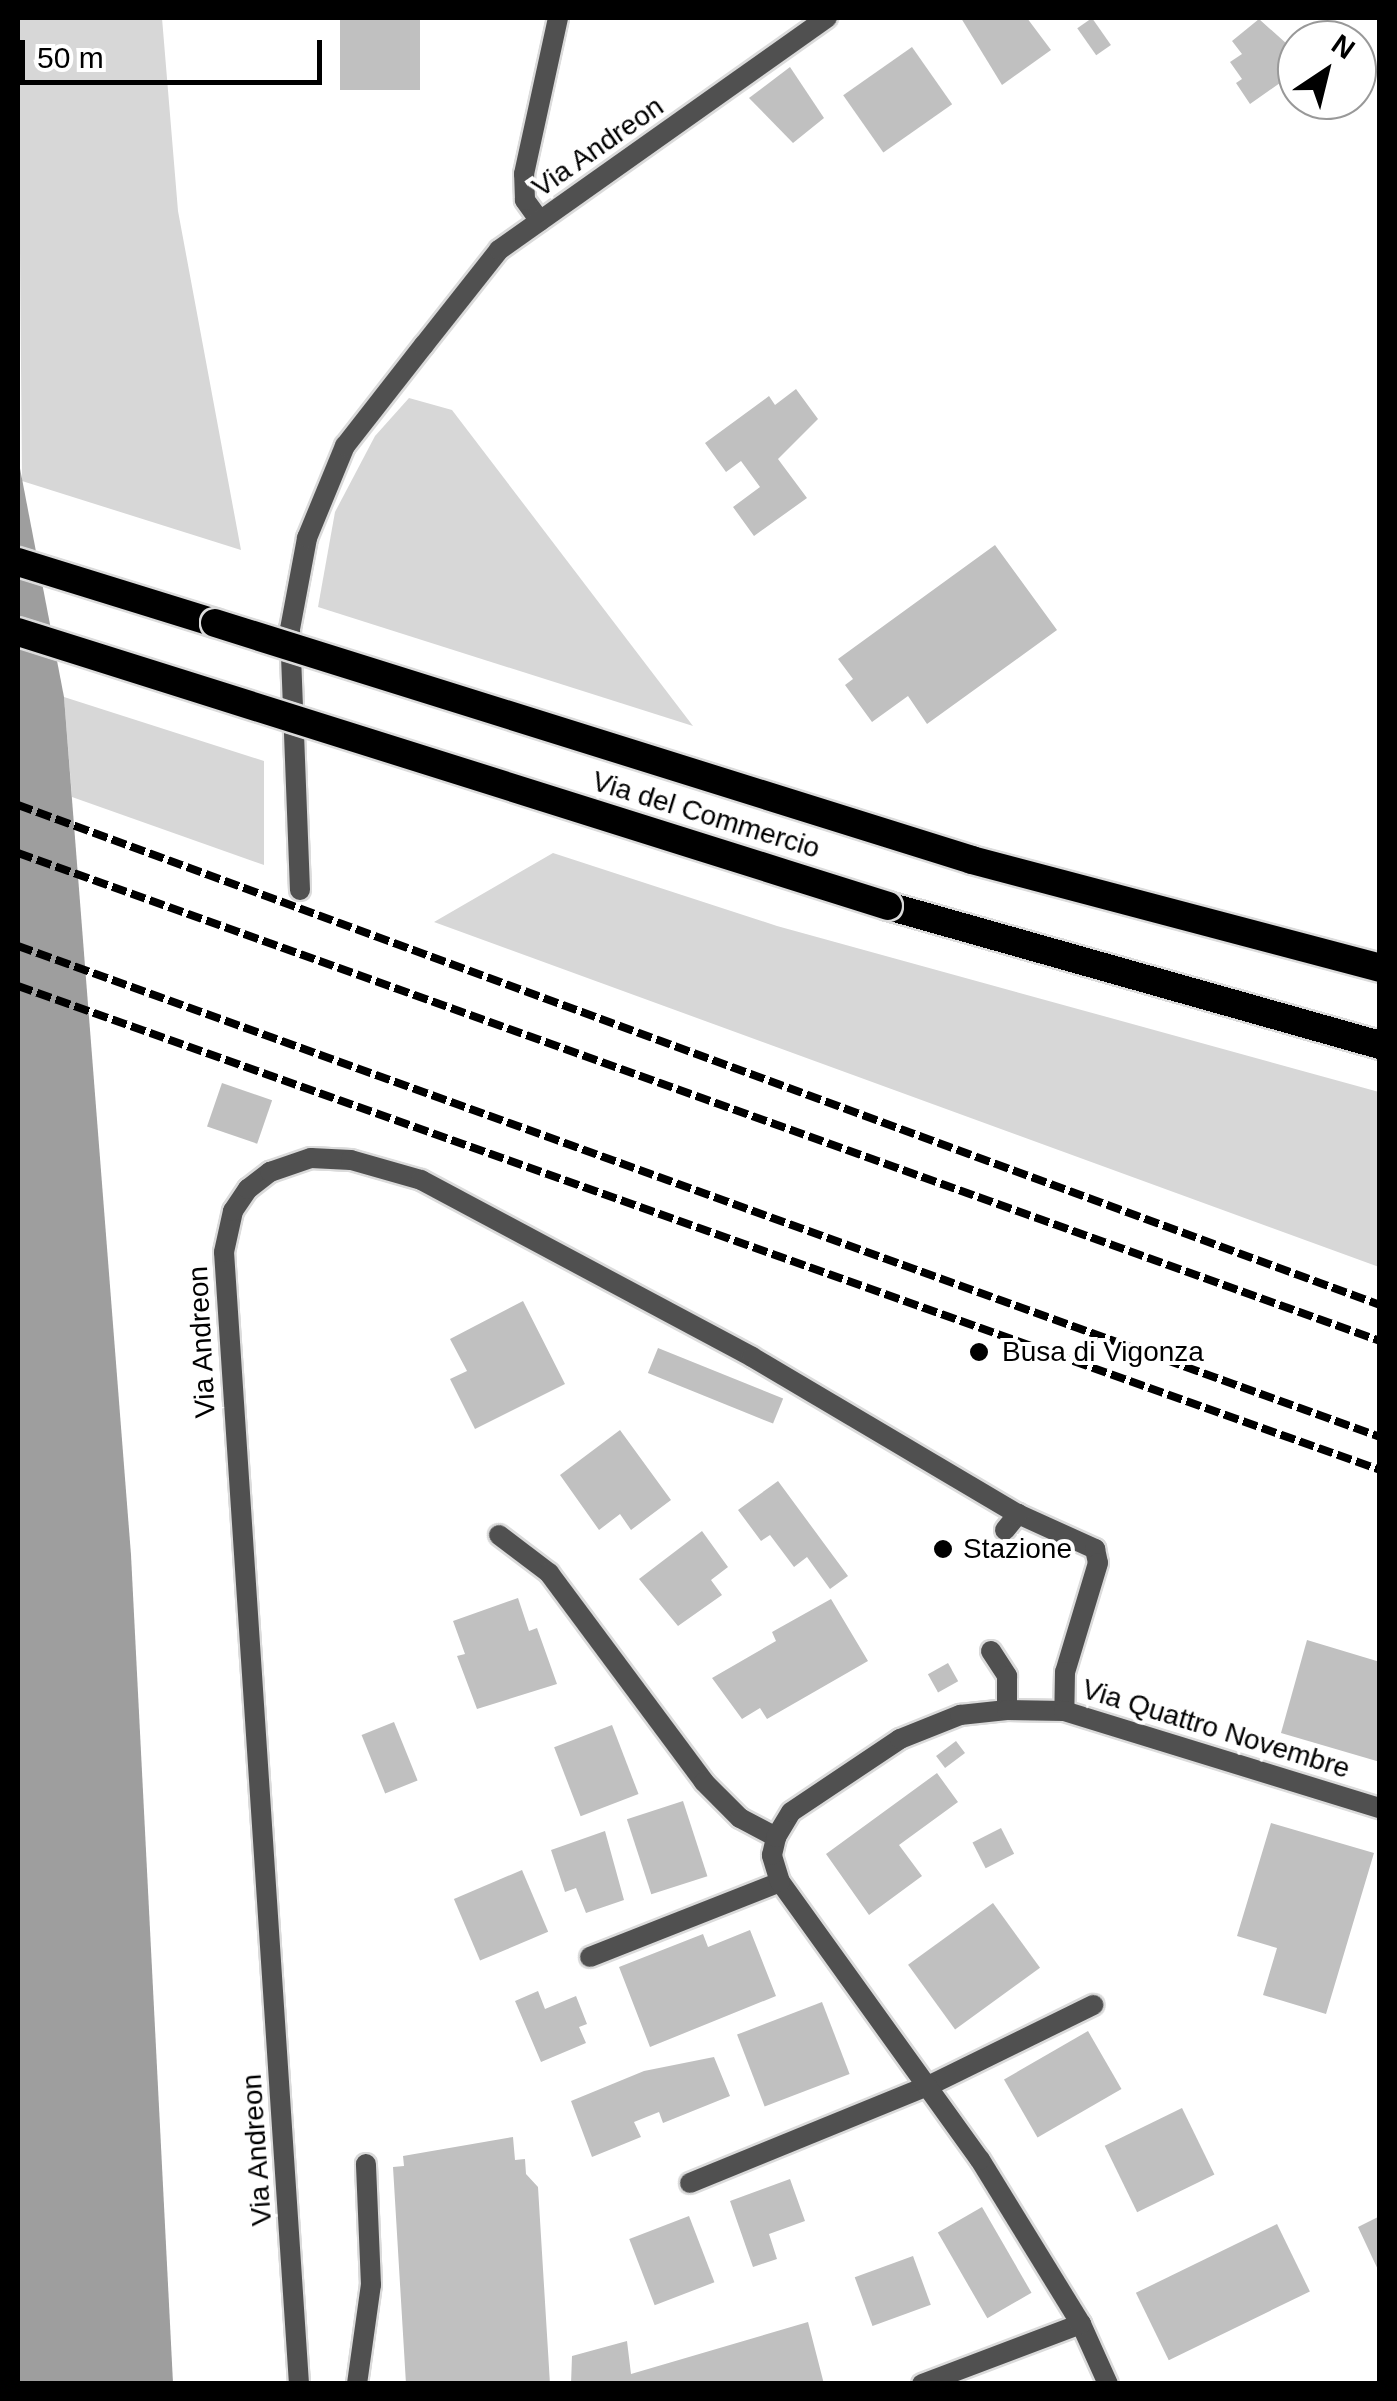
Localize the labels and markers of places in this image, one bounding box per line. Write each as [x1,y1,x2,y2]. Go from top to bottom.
place label: Busa di Vigonza [1002,1335,1204,1369]
marker: Busa di Vigonza [966,1339,992,1365]
place label: Stazione [963,1532,1072,1566]
marker: Stazione [932,1538,954,1560]

